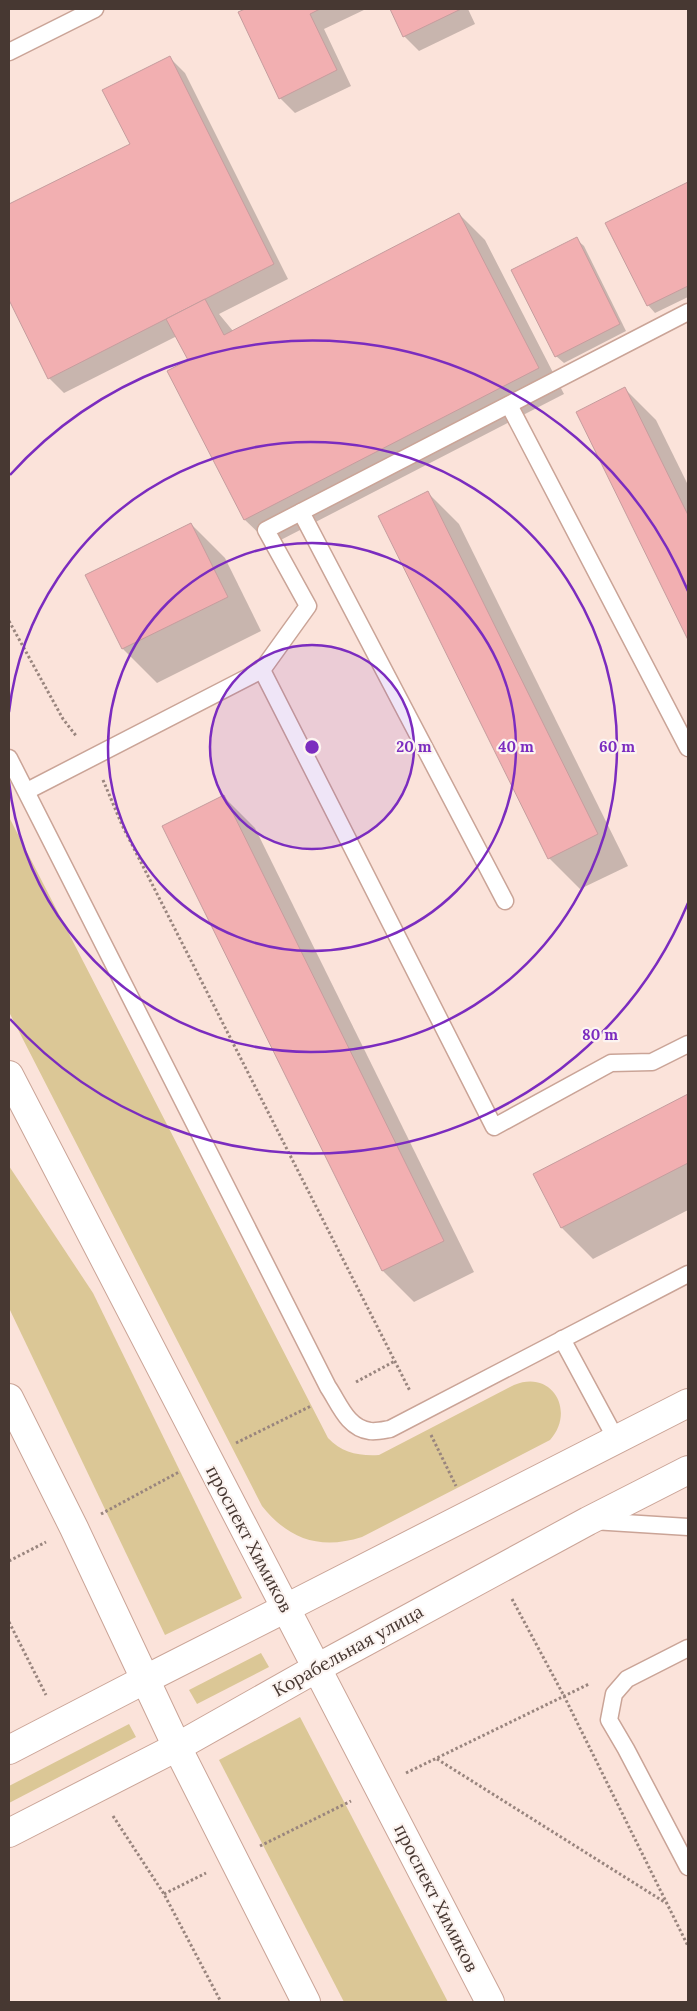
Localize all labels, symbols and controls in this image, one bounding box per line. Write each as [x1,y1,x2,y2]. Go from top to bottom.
text: 20 m [396,737,432,756]
text: 40 m [498,737,534,756]
text: 60 m [599,737,635,756]
centre of rings [303,738,321,756]
text: 80 m [582,1025,618,1044]
street label: проспект Химиков [201,1461,298,1616]
street label: Корабельная улица [268,1600,427,1702]
street label: проспект Химиков [389,1820,484,1976]

